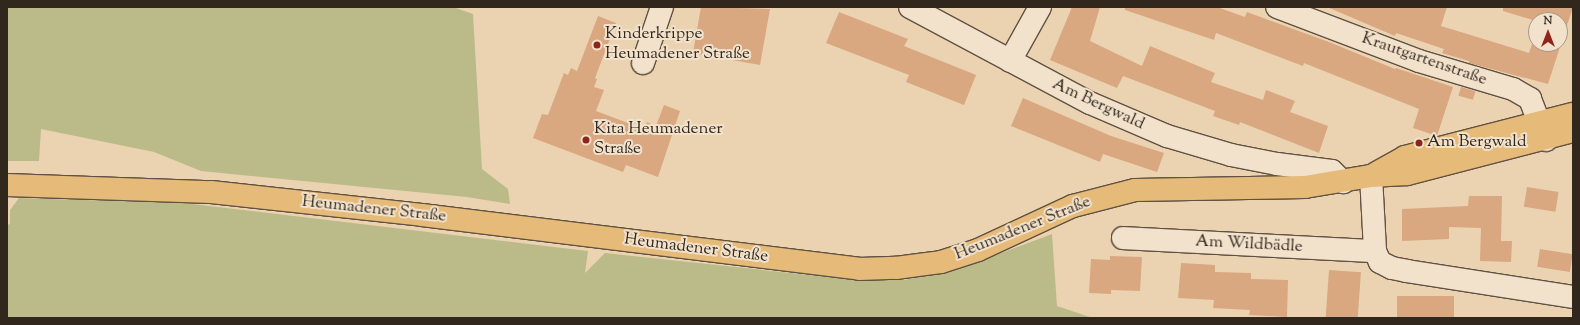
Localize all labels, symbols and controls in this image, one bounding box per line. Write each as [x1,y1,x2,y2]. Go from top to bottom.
north arrow [1528,12,1568,52]
text: N [1544,13,1552,29]
place label: Kinderkrippe Heumadener Straße [605,25,750,65]
street label: Krautgartenstraße [1359,29,1489,91]
marker: Kinderkrippe Heumadener Straße [592,40,602,50]
street label: Am Bergwald [1049,75,1147,135]
place label: Kita Heumadener Straße [594,120,723,160]
place label: Am Bergwald [1427,133,1527,153]
marker: Kita Heumadener Straße [581,135,591,145]
marker: Am Bergwald [1414,138,1424,148]
street label: Heumadener Straße [301,192,447,228]
street label: Heumadener Straße [952,192,1094,266]
street label: Heumadener Straße [623,230,769,268]
street label: Am Wildbädle [1195,232,1303,258]

